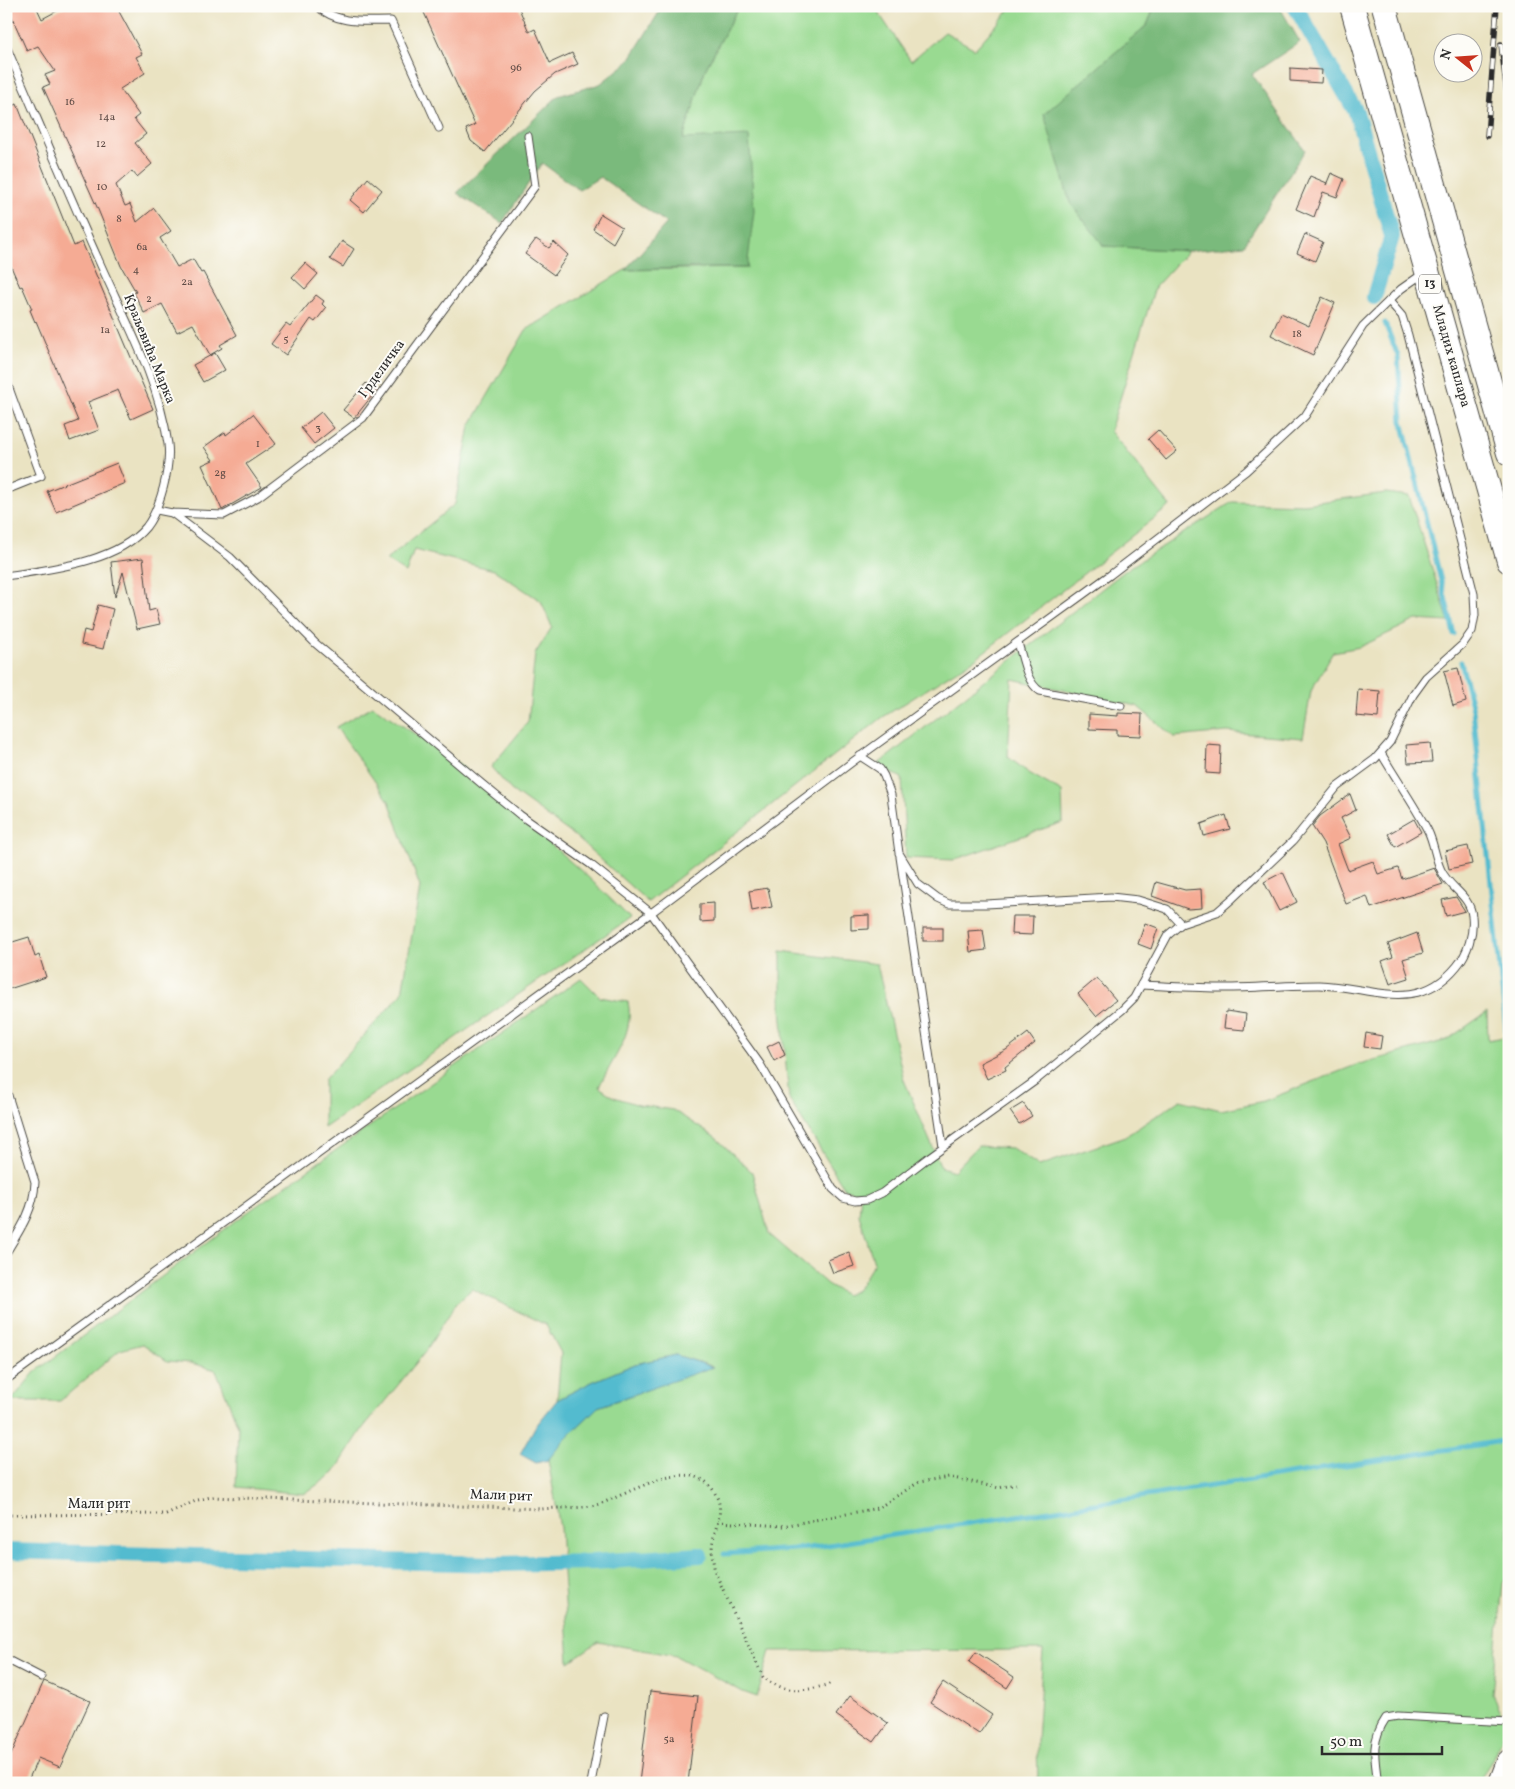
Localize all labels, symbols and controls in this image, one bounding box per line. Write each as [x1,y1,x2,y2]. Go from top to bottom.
north arrow [1432,32,1482,82]
text: N [1436,47,1458,62]
house number: 96 [510,61,522,76]
house number: 16 [65,95,75,110]
house number: 14a [99,110,116,125]
house number: 12 [96,137,106,152]
house number: 10 [97,180,108,195]
house number: 8 [116,212,122,227]
house number: 6a [136,240,148,255]
house number: 4 [133,263,140,278]
road number: 13 [1419,274,1441,294]
house number: 2a [181,275,193,290]
street label: Краљевића Марка [118,291,180,407]
house number: 2 [146,292,152,307]
street label: Младих каплара [1427,302,1475,410]
house number: 1a [100,323,110,338]
house number: 18 [1292,327,1302,342]
house number: 5 [283,332,289,347]
street label: Грделичка [354,336,410,402]
house number: 3 [315,421,321,436]
house number: 1 [256,437,260,452]
house number: 2g [214,466,226,481]
street label: Мали рит [469,1485,533,1507]
street label: Мали рит [68,1495,130,1514]
scale bar [1322,1724,1442,1756]
house number: 5a [664,1732,675,1747]
text: 50 m [1330,1732,1362,1753]

